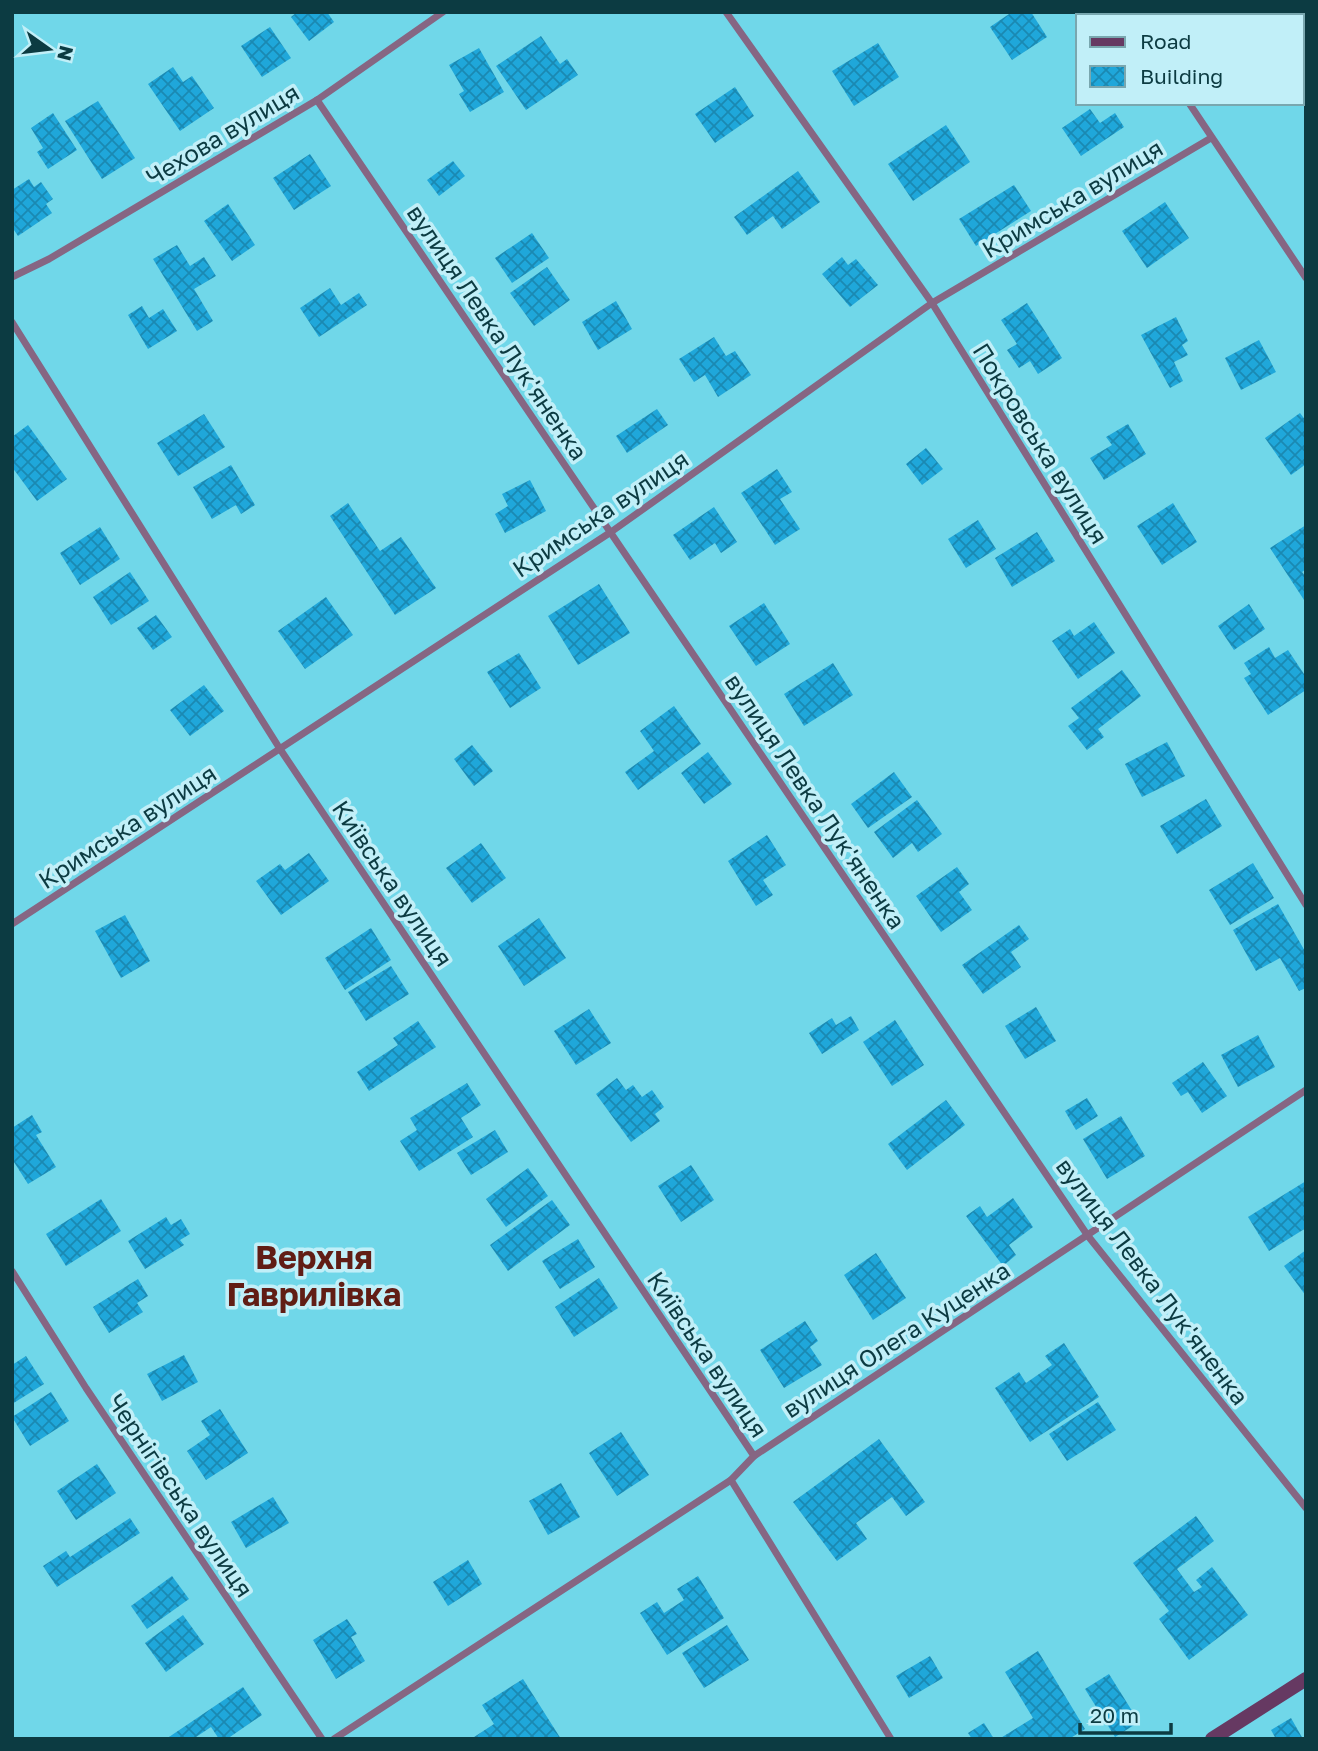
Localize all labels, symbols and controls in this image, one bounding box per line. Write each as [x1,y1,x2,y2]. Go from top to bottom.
north arrow [14,14,84,84]
legend [1076,14,1304,105]
text: Road [1140,28,1191,54]
text: N [53,43,79,63]
text: Building [1140,63,1223,89]
street label: Чехова вулиця [140,77,304,191]
street label: Кримська вулиця [976,133,1168,263]
street label: вулиця Левка Лук'яненка [402,199,594,465]
street label: Покровська вулиця [967,337,1115,549]
street label: Кримська вулиця [507,443,693,583]
street label: вулиця Левка Лук'яненка [720,668,912,934]
street label: Кримська вулиця [33,758,221,894]
street label: Київська вулиця [327,795,459,971]
street label: вулиця Левка Лук'яненка [1051,1152,1255,1410]
district label: Верхня Гаврилівка [227,1238,401,1313]
street label: вулиця Олега Куценка [777,1255,1015,1423]
street label: Київська вулиця [642,1266,774,1442]
street label: Чернігівська вулиця [102,1388,260,1602]
scale bar [1080,1692,1171,1736]
text: 20 m [1090,1702,1139,1728]

